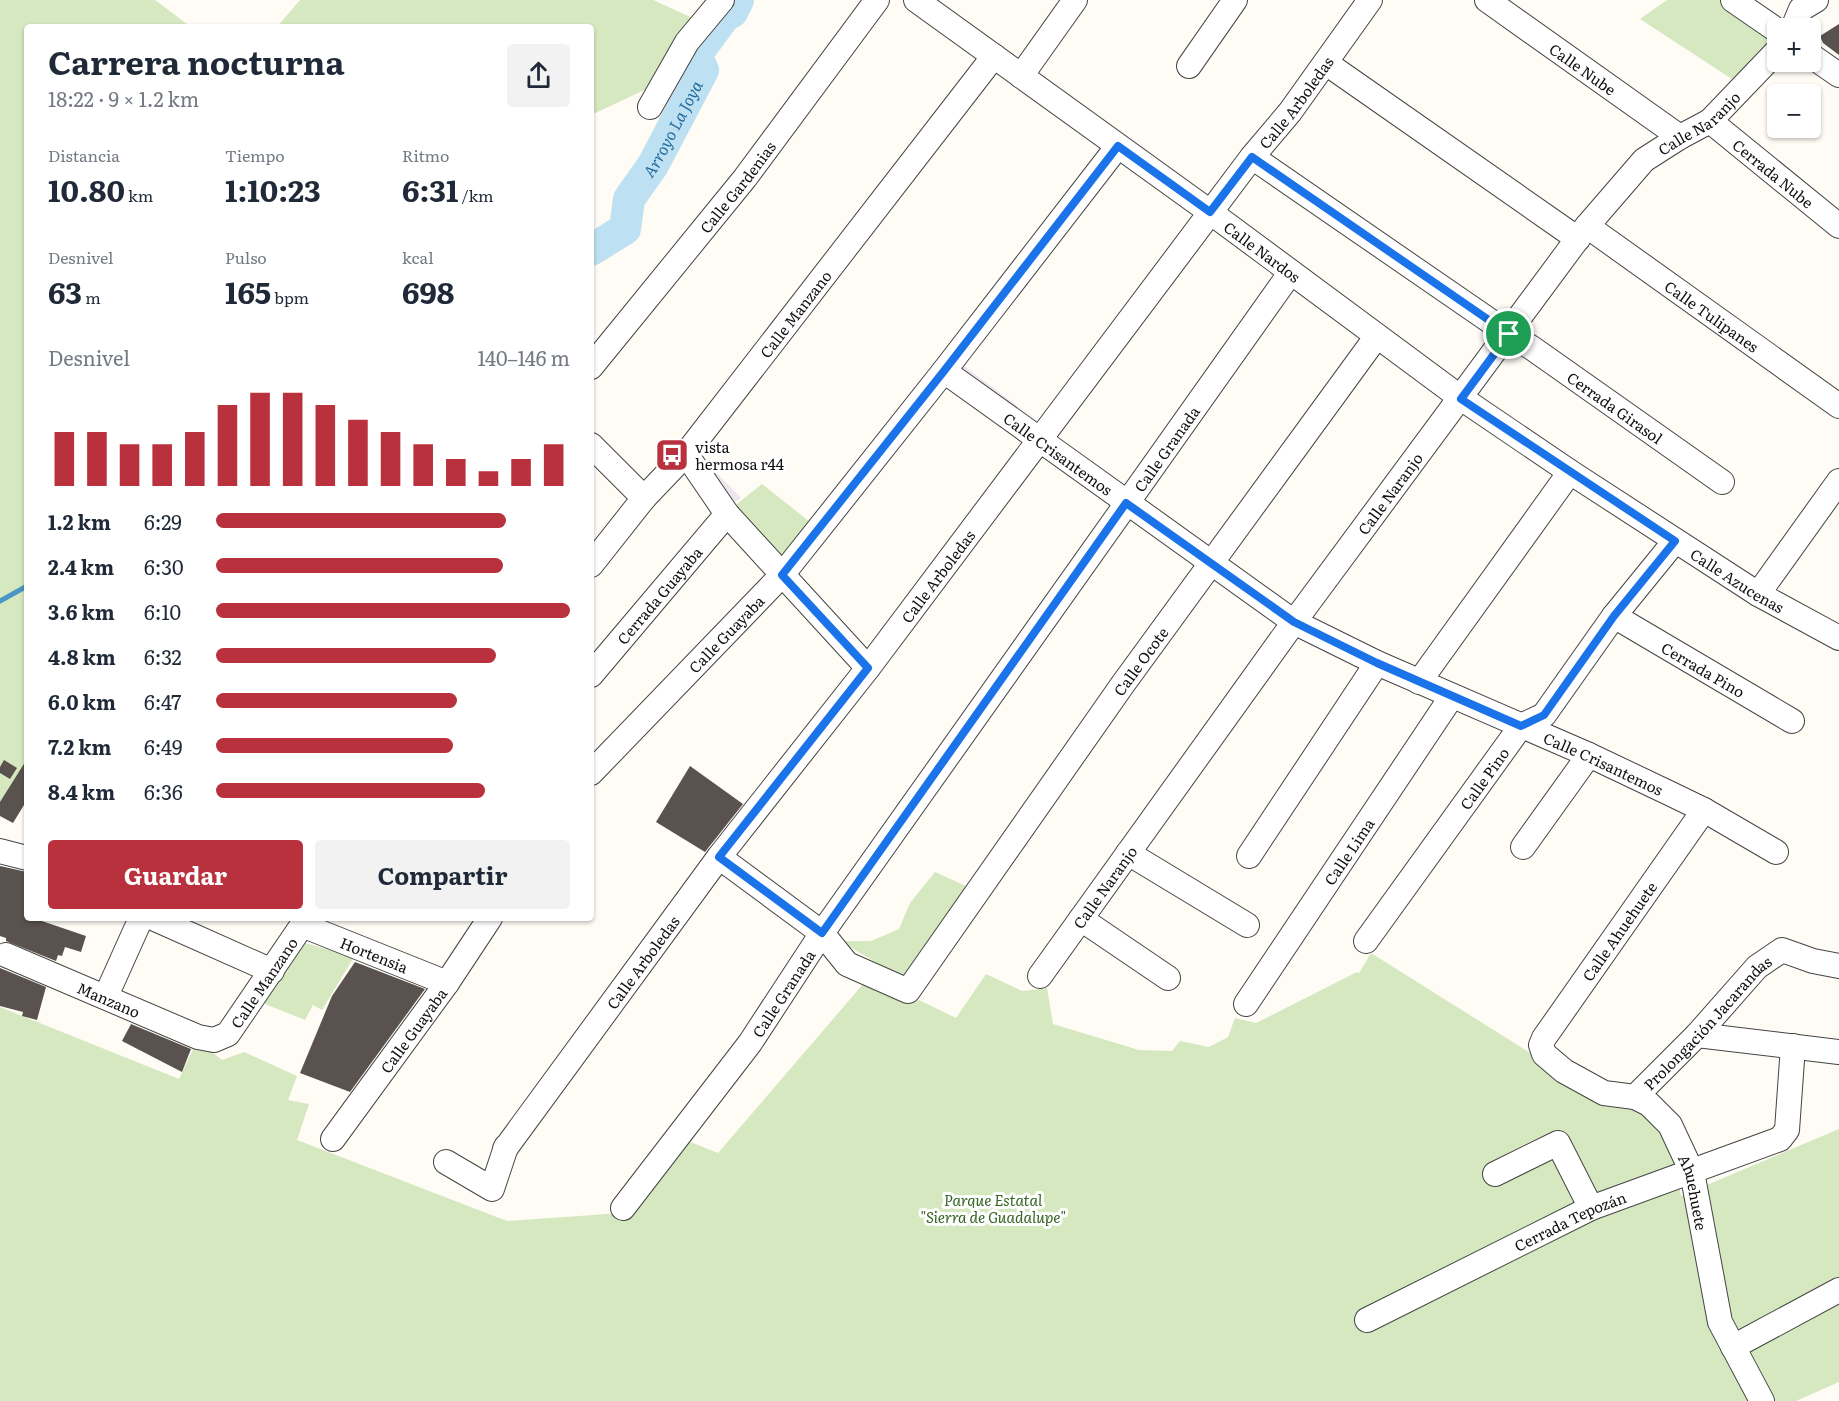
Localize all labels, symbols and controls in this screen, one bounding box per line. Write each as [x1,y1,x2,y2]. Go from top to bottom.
map controls [1767,18,1821,138]
button: + [1767,18,1821,72]
text: Carrera nocturna [48,36,345,85]
street label: Calle Nube [1545,37,1622,100]
button: share [507,44,570,107]
street label: Calle Arboledas [1253,51,1338,153]
water label: Arroyo La Joya [636,75,708,182]
text: 18:22 · 9 × 1.2 km [48,83,199,113]
button: − [1767,84,1821,138]
street label: Calle Naranjo [1653,85,1745,160]
street label: Cerrada Nube [1728,133,1819,213]
street label: Calle Gardenias [693,136,781,238]
text: Distancia [48,143,120,167]
text: Tiempo [225,143,285,167]
text: Ritmo [402,143,449,167]
text: 10.80 [48,167,125,211]
text: 1:10:23 [225,167,321,211]
text: 6:31 [402,167,458,211]
text: km [125,183,153,207]
text: /km [458,183,494,207]
street label: Calle Nardos [1220,215,1306,287]
text: Desnivel [48,245,113,269]
text: Pulso [225,245,267,269]
text: kcal [402,245,434,269]
street label: Calle Manzano [753,264,836,362]
text: 63 [48,269,82,313]
text: 165 [225,269,271,313]
text: 698 [402,269,454,313]
street label: Calle Tulipanes [1661,274,1764,357]
text: m [82,285,101,309]
text: bpm [271,285,309,309]
pin [1483,308,1534,359]
icon: arrive [1492,317,1525,350]
text: Desnivel [48,342,130,372]
text: 140–146 m [478,342,570,372]
street label: Cerrada Girasol [1563,365,1668,449]
street label: Calle Granada [1127,400,1205,496]
street label: Calle Crisantemos [999,406,1118,500]
place label: vista hermosa r44 [695,435,784,475]
bus stop icon: vista hermosa r44 [654,437,690,473]
street label: Calle Naranjo [1351,447,1428,539]
text: 1.2 km [48,506,111,536]
text: 6:29 [144,506,182,536]
street label: Calle Arboledas [895,524,980,627]
street label: Cerrada Guayaba [611,540,707,649]
street label: Calle Azucenas [1686,542,1789,618]
text: 2.4 km [48,551,114,581]
text: 6:30 [144,551,184,581]
street label: Calle Guayaba [683,589,769,678]
text: 3.6 km [48,596,115,626]
text: 6:10 [144,596,181,626]
street label: Calle Ocote [1107,621,1173,700]
street label: Cerrada Pino [1658,635,1750,703]
text: 4.8 km [48,641,116,671]
text: 6:32 [144,641,182,671]
text: 6.0 km [48,686,116,716]
text: 6:47 [144,686,181,716]
street label: Calle Crisantemos [1540,725,1668,800]
text: 7.2 km [48,731,111,761]
text: 6:49 [144,731,182,761]
street label: Calle Pino [1453,742,1514,814]
text: 8.4 km [48,776,115,806]
text: 6:36 [144,776,183,806]
street label: Calle Lima [1318,812,1380,889]
button: Guardar [48,840,303,909]
button: Compartir [315,840,570,909]
street label: Calle Naranjo [1066,840,1142,933]
street label: Calle Ahuehuete [1576,876,1662,986]
street label: Calle Arboledas [600,910,684,1013]
street label: Hortensia [337,930,413,978]
street label: Calle Manzano [224,932,303,1032]
street label: Calle Granada [746,944,820,1041]
street label: Prolongación Jacarandas [1637,949,1776,1095]
street label: Manzano [74,975,144,1023]
street label: Calle Guayaba [374,982,452,1077]
street label: Ahuehuete [1673,1150,1714,1232]
street label: Cerrada Tepozán [1510,1185,1629,1256]
park label: Parque Estatal "Sierra de Guadalupe" [920,1188,1066,1228]

